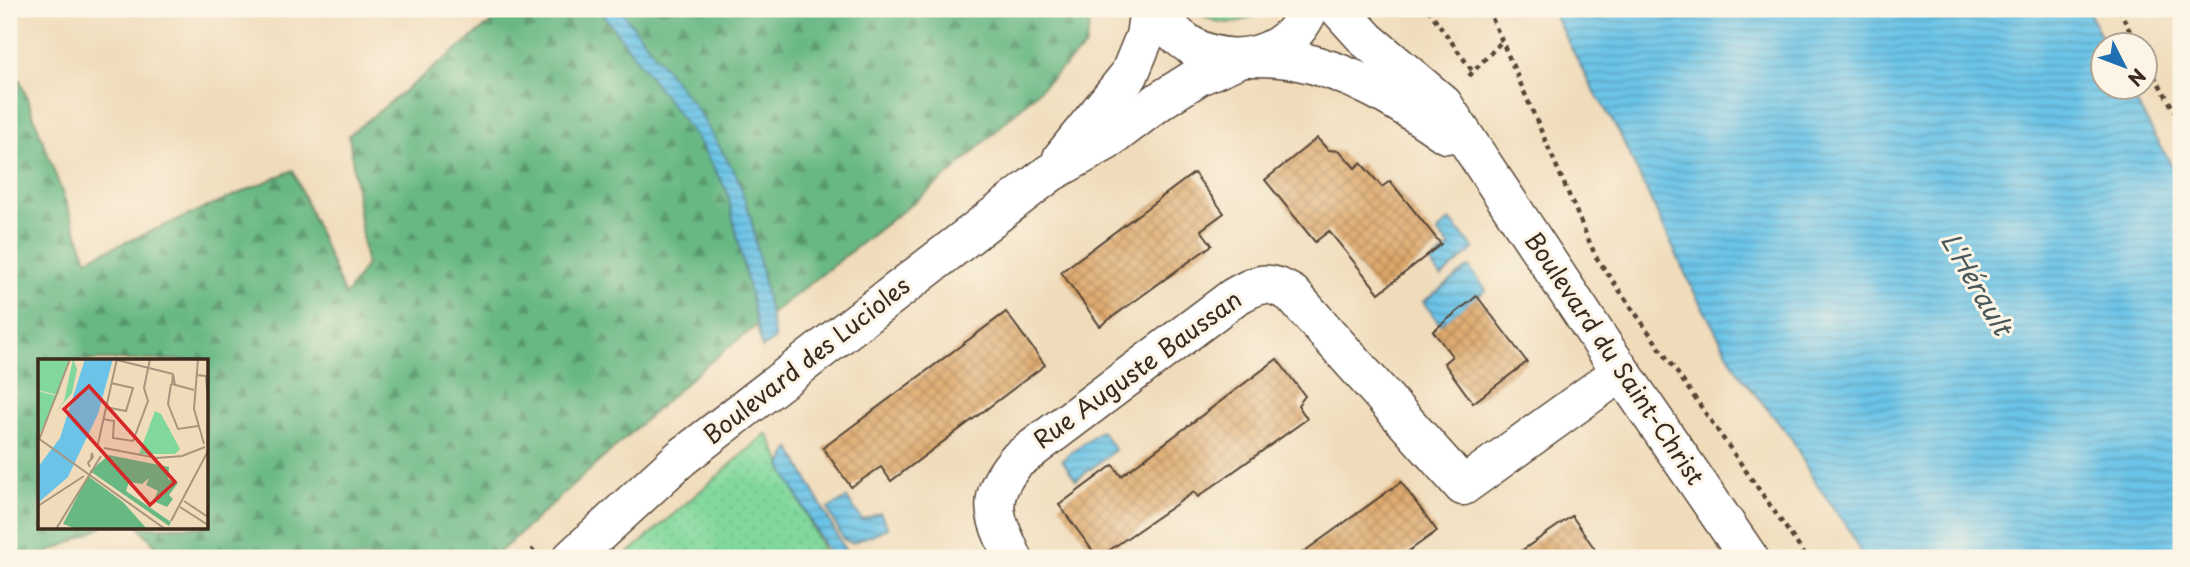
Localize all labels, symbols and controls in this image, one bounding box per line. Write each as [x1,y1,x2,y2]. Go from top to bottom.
north arrow [2088,32,2158,102]
text: N [2122,63,2153,93]
street label: Boulevard du Saint-Christ [1517,224,1714,492]
water label: L'Hérault [1932,225,2024,345]
street label: Boulevard des Lucioles [695,267,917,452]
street label: Rue Auguste Baussan [1025,281,1248,456]
inset map [38,359,208,528]

